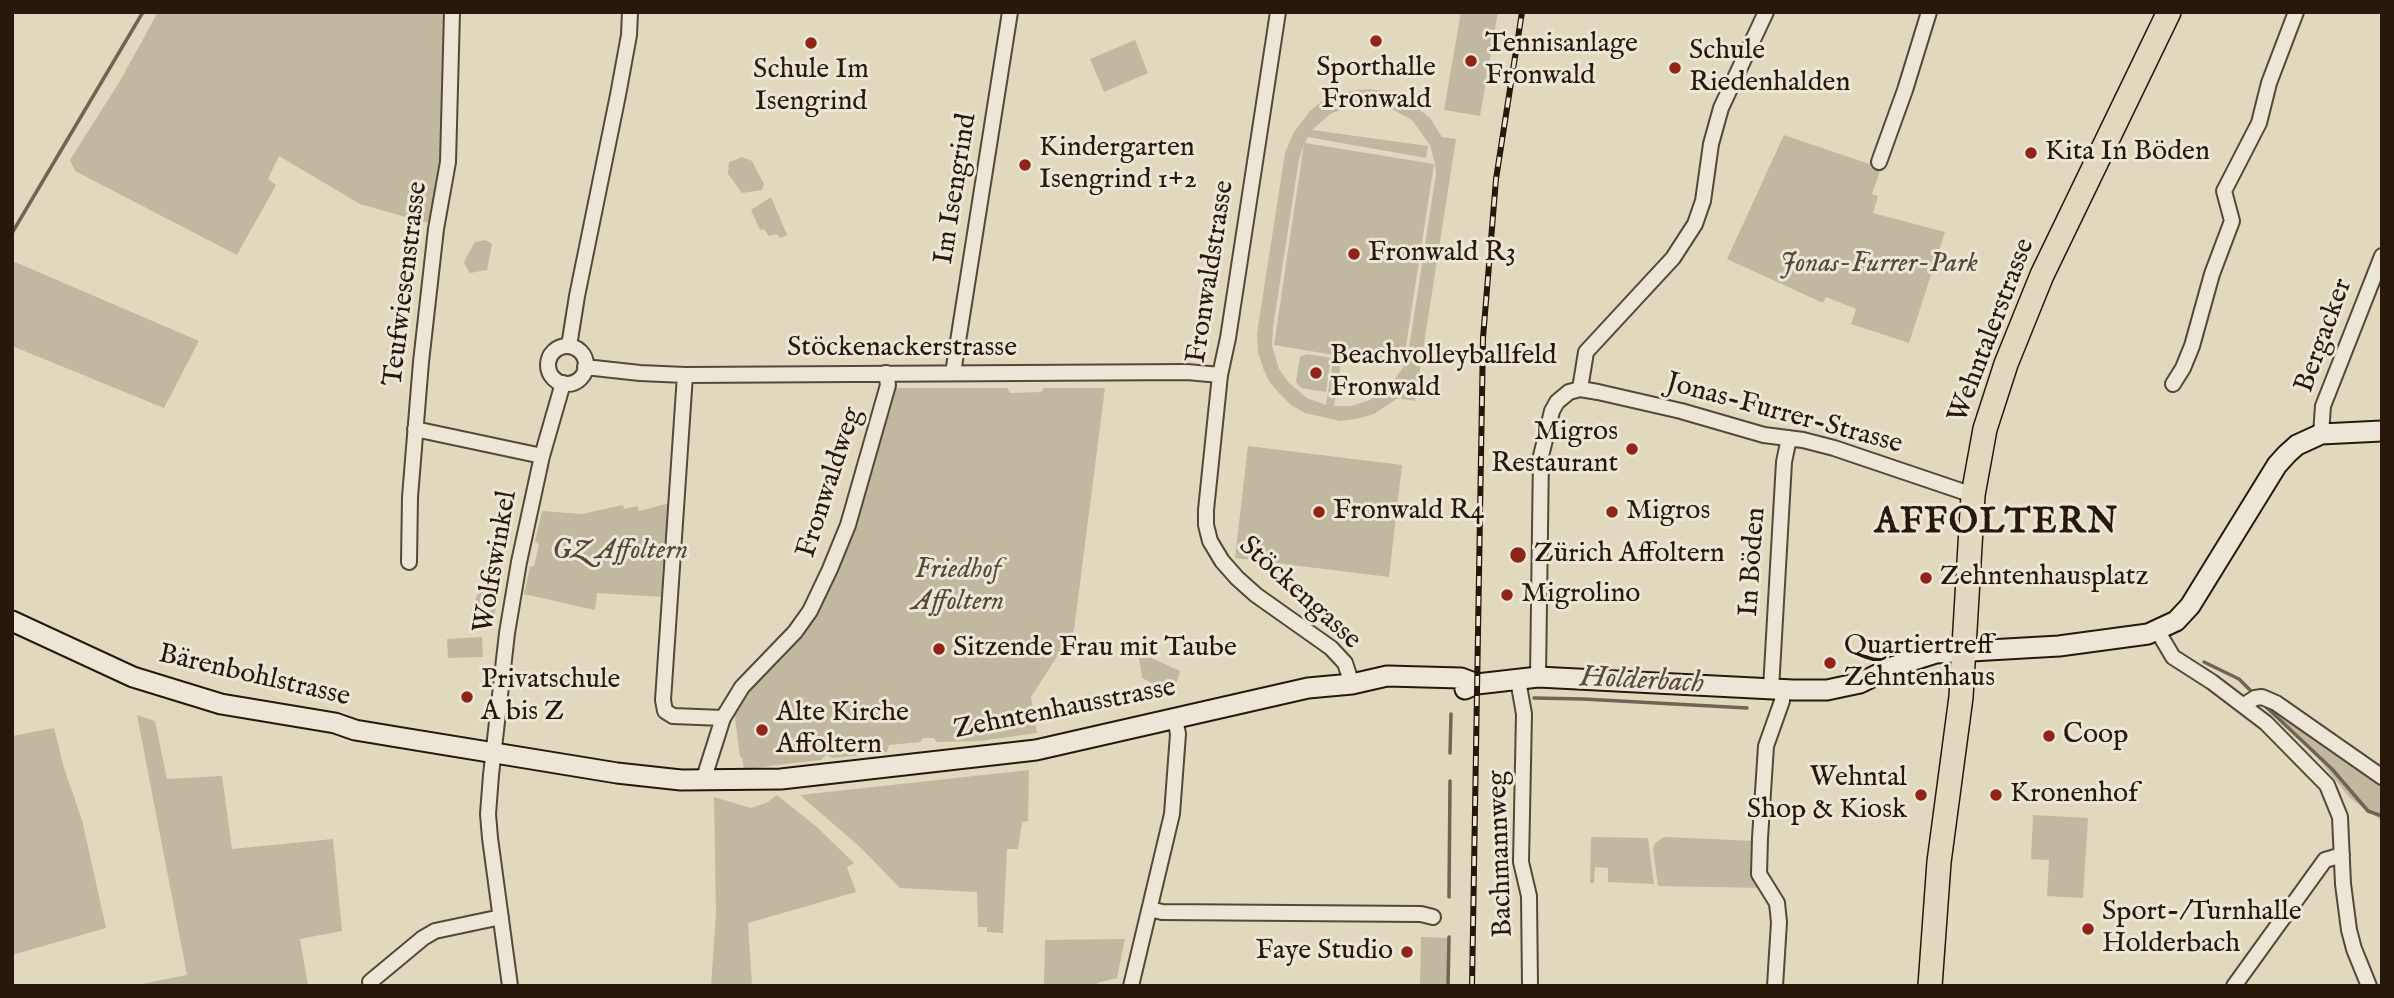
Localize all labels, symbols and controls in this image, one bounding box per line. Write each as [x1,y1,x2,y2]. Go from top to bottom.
place label: Tennisanlage Fronwald [1485,28,1638,94]
marker: Sporthalle Fronwald [1368,33,1384,49]
marker: Schule Im Isengrind [803,35,819,51]
place label: Schule Riedenhalden [1689,35,1850,101]
place label: Sporthalle Fronwald [1316,52,1436,118]
marker: Tennisanlage Fronwald [1463,53,1479,69]
place label: Schule Im Isengrind [753,54,869,120]
marker: Schule Riedenhalden [1667,60,1683,76]
street label: Im Isengrind [928,111,986,267]
place label: Kindergarten Isengrind 1+2 [1039,132,1197,198]
place label: Kita In Böden [2045,136,2210,170]
marker: Kita In Böden [2023,145,2039,161]
marker: Kindergarten Isengrind 1+2 [1017,157,1033,173]
street label: Fronwaldstrasse [1181,178,1243,366]
street label: Teufwiesenstrasse [378,180,436,388]
street label: Wehntalerstrasse [1942,234,2044,428]
place label: Fronwald R3 [1368,237,1516,271]
marker: Fronwald R3 [1346,246,1362,262]
park label: Jonas-Furrer-Park [1780,248,1978,282]
street label: Bergacker [2289,274,2361,398]
street label: Stöckenackerstrasse [787,332,1017,366]
place label: Beachvolleyballfeld Fronwald [1330,340,1557,406]
marker: Beachvolleyballfeld Fronwald [1308,365,1324,381]
street label: Jonas-Furrer-Strasse [1662,367,1906,463]
street label: Fronwaldweg [791,403,871,563]
place label: Migros Restaurant [1491,416,1618,482]
marker: Migros Restaurant [1624,441,1640,457]
street label: Wolfswinkel [468,488,526,636]
place label: Fronwald R4 [1333,495,1484,529]
place label: Migros [1626,495,1710,529]
marker: Fronwald R4 [1311,504,1327,520]
marker: Migros [1604,504,1620,520]
district label: AFFOLTERN [1876,504,2118,546]
street label: In Böden [1733,506,1775,618]
street label: Stöckengasse [1231,530,1367,658]
park label: GZ Affoltern [552,535,688,569]
place label: Zürich Affoltern [1534,538,1725,572]
marker: Zürich Affoltern [1508,545,1528,565]
park label: Friedhof Affoltern [912,554,1004,620]
place label: Zehntenhausplatz [1940,561,2148,595]
marker: Zehntenhausplatz [1918,570,1934,586]
place label: Migrolino [1521,578,1640,612]
marker: Migrolino [1499,587,1515,603]
place label: Quartiertreff Zehntenhaus [1844,630,1995,696]
place label: Sitzende Frau mit Taube [953,632,1237,666]
street label: Bärenbohlstrasse [155,639,353,715]
marker: Sitzende Frau mit Taube [931,641,947,657]
marker: Quartiertreff Zehntenhaus [1822,655,1838,671]
water label: Holderbach [1579,661,1705,703]
place label: Privatschule A bis Z [481,664,620,730]
street label: Zehntenhausstrasse [951,672,1179,748]
marker: Privatschule A bis Z [459,689,475,705]
place label: Alte Kirche Affoltern [776,697,909,763]
place label: Coop [2063,719,2128,753]
marker: Alte Kirche Affoltern [754,722,770,738]
marker: Coop [2041,728,2057,744]
place label: Wehntal Shop & Kiosk [1747,762,1907,828]
street label: Bachmannweg [1482,770,1522,938]
place label: Kronenhof [2010,778,2138,812]
marker: Wehntal Shop & Kiosk [1913,787,1929,803]
marker: Kronenhof [1988,787,2004,803]
place label: Sport-/Turnhalle Holderbach [2102,896,2302,962]
marker: Sport-/Turnhalle Holderbach [2080,921,2096,937]
place label: Faye Studio [1256,935,1393,969]
marker: Faye Studio [1399,944,1415,960]

